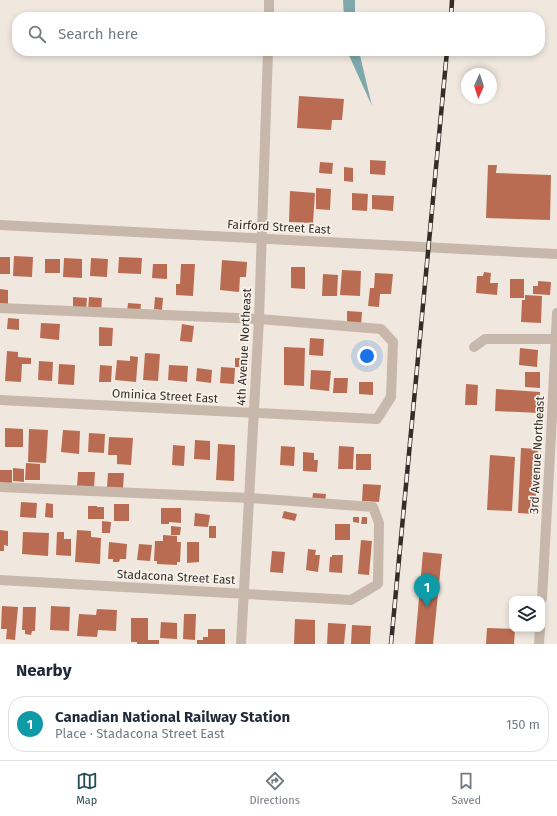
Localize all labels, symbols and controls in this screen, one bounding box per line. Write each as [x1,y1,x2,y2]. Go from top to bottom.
search box [12,12,545,56]
icon: search [26,23,48,45]
text: Search here [58,25,138,43]
north arrow [461,68,497,104]
street label: Fairford Street East [227,217,332,237]
street label: 4th Avenue Northeast [234,287,254,406]
your location [357,346,377,366]
street label: Ominica Street East [112,386,219,406]
street label: 3rd Avenue Northeast [527,395,547,514]
street label: Stadacona Street East [116,567,236,587]
pin: 1 [414,574,440,607]
map controls [509,596,545,632]
button: layers [509,596,545,632]
text: Nearby [16,660,71,681]
text: Canadian National Railway Station [55,708,290,726]
text: 1 [27,717,33,732]
text: 150 m [506,717,540,732]
text: Place · Stadacona Street East [55,726,225,741]
tab: Map [76,770,98,807]
tab: Directions [249,770,300,807]
tab: Saved [451,770,481,807]

